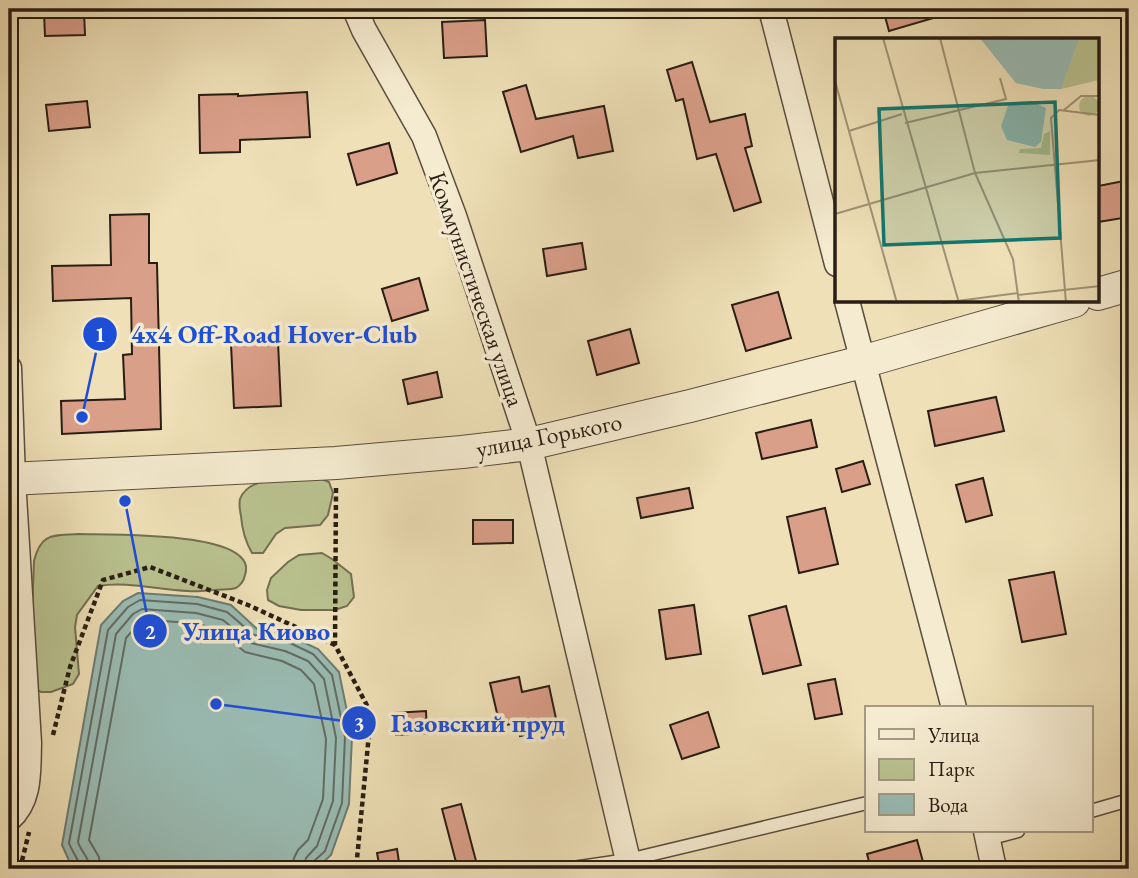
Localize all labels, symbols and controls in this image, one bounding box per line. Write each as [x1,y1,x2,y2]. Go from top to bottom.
inset map [835,38,1100,303]
street label: Коммунистическая улица [422,167,532,411]
callout: 4x4 Off-Road Hover-Club [82,311,431,358]
text: 4x4 Off-Road Hover-Club [131,317,417,351]
text: 1 [94,321,106,348]
street label: улица Горького [473,406,625,464]
callout: Улица Киово [132,608,344,655]
text: Улица Киово [181,614,330,648]
text: 2 [144,618,156,645]
callout: Газовский пруд [342,700,580,747]
text: Газовский пруд [391,706,566,740]
legend [865,706,1092,832]
text: 3 [353,710,365,737]
text: Улица [927,721,980,748]
text: Парк [928,755,975,782]
text: Вода [928,791,969,818]

